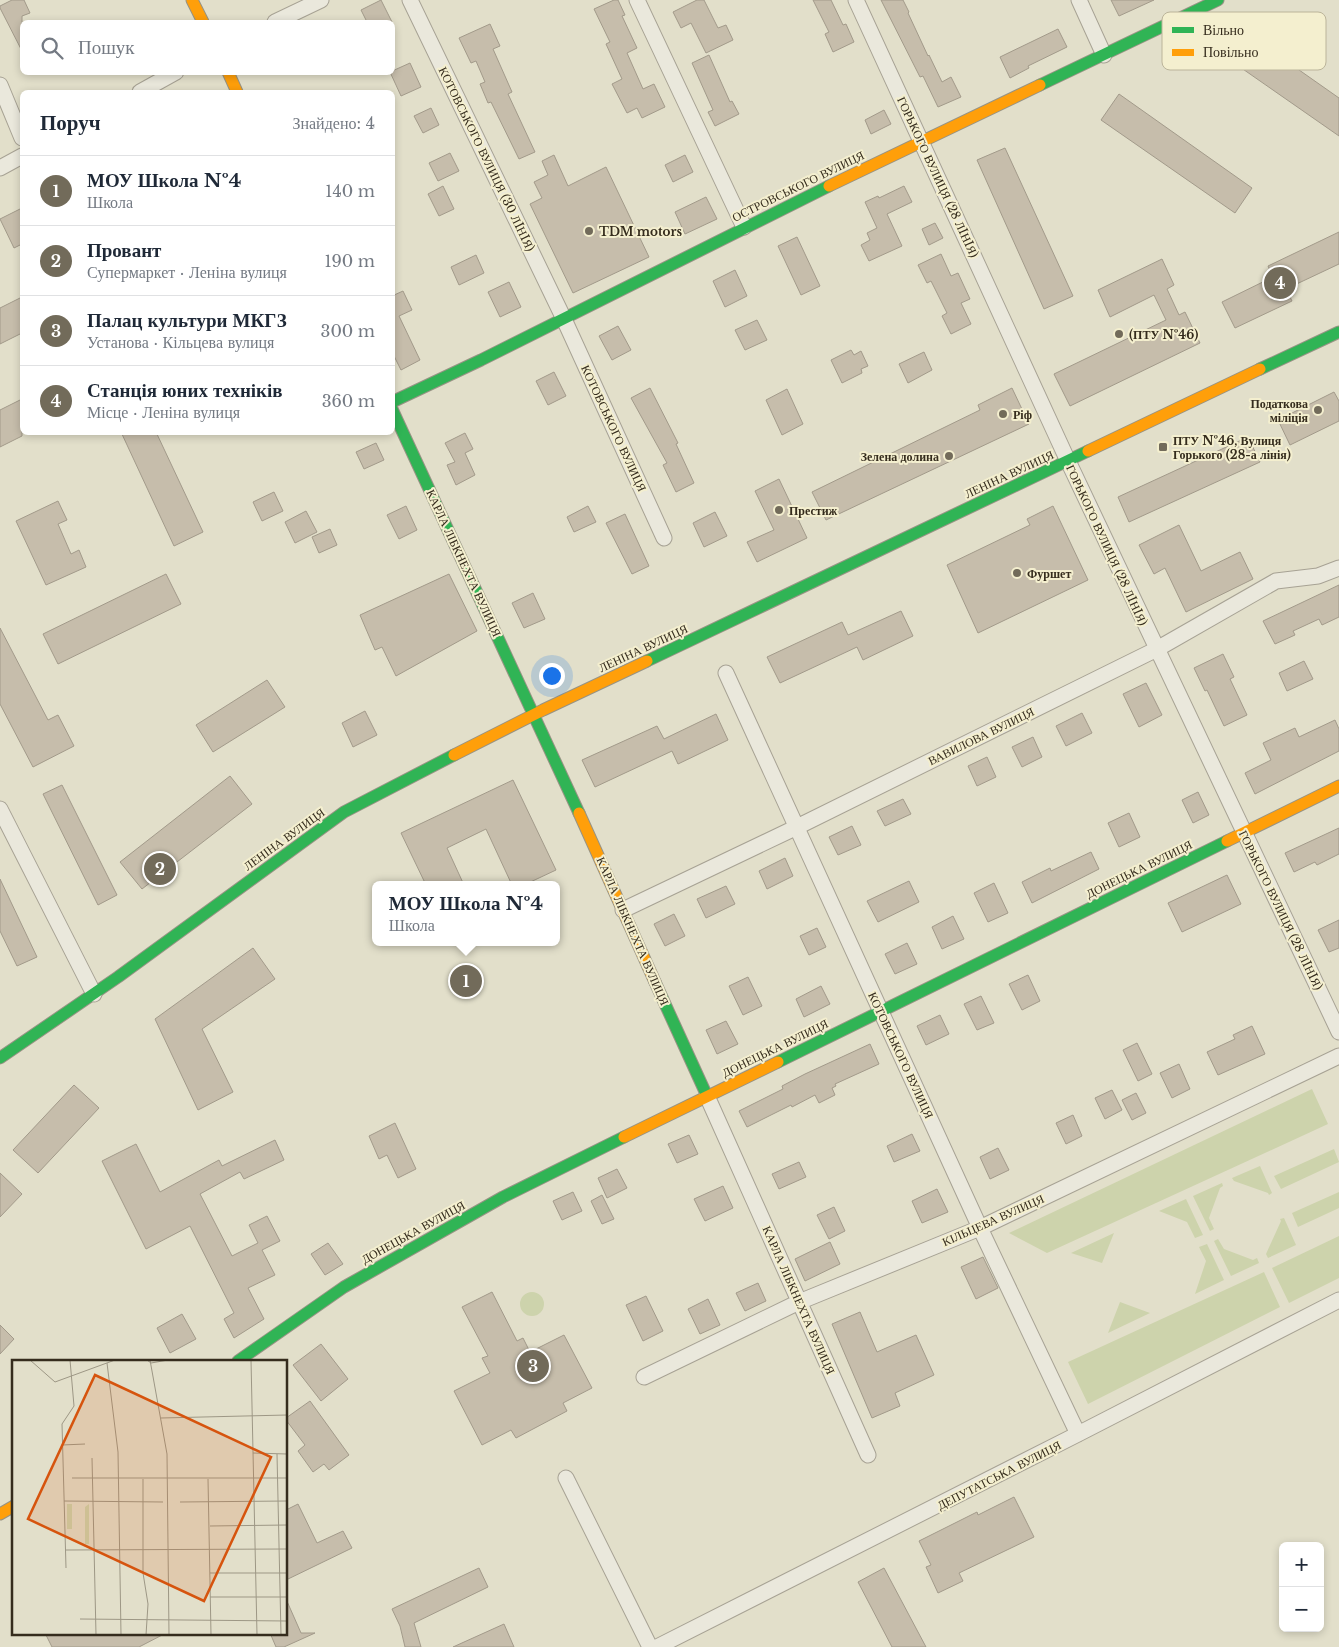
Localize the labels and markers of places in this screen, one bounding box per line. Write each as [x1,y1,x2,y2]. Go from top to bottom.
place label: TDM motors [599,224,682,239]
marker: TDM motors [583,225,595,237]
pin: 4 [1264,264,1296,302]
place label: (ПТУ №46) [1129,327,1198,342]
marker: (ПТУ №46) [1113,328,1125,340]
place label: Податкова міліція [1250,396,1308,425]
marker: Податкова міліція [1312,404,1324,416]
place label: Ріф [1013,407,1032,422]
marker: Ріф [997,408,1009,420]
place label: ПТУ №46, Вулиця Горького (28-а лінія) [1173,433,1291,462]
marker: ПТУ №46, Вулиця Горького (28-а лінія) [1157,441,1169,453]
place label: Зелена долина [861,449,939,464]
marker: Зелена долина [943,450,955,462]
place label: Престиж [789,503,838,518]
marker: Престиж [773,504,785,516]
place label: Фуршет [1027,566,1071,581]
marker: Фуршет [1011,567,1023,579]
pin: 2 [144,850,176,888]
pin: 1 [450,962,482,1000]
pin: 3 [517,1347,549,1385]

